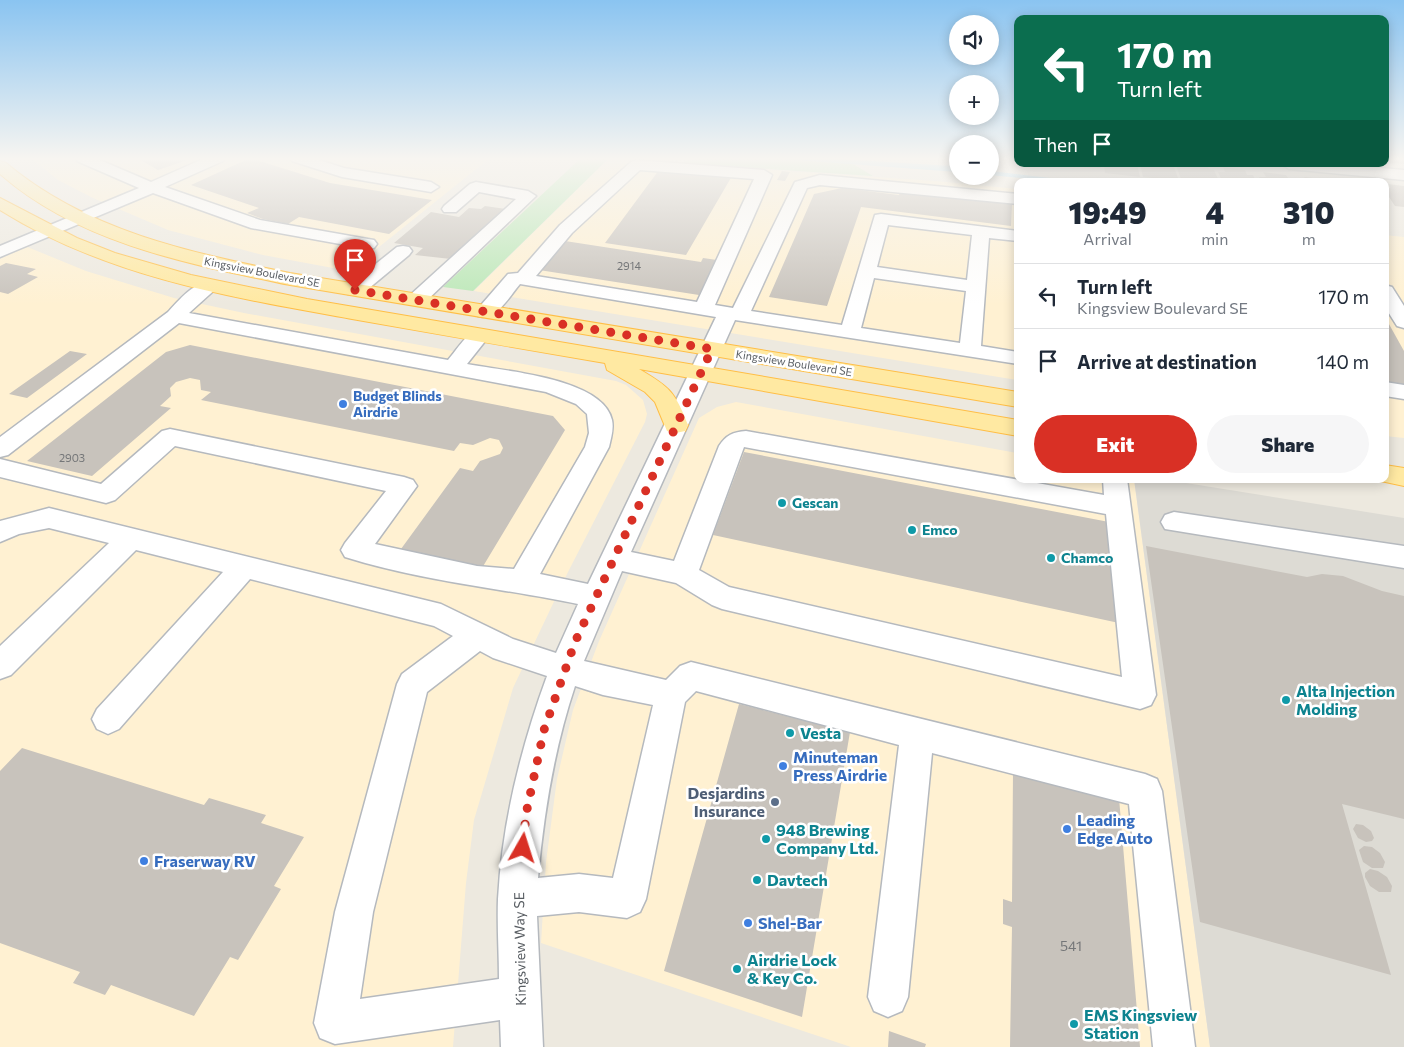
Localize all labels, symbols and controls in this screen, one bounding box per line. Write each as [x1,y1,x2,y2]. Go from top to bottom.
map controls [949,15,999,185]
button: sound [949,15,999,65]
text: 170 m [1117,32,1212,75]
icon: left [1034,35,1099,100]
button: + [949,75,999,125]
text: Turn left [1117,75,1202,102]
icon: arrive [1088,130,1116,158]
text: Then [1034,133,1078,156]
button: − [949,135,999,185]
text: 19:49 [1068,193,1147,230]
text: 4 [1205,193,1224,230]
text: 310 [1283,193,1335,230]
text: Arrival [1083,229,1132,248]
text: min [1201,229,1228,248]
text: m [1302,229,1316,248]
pin [334,239,376,290]
icon: arrive [341,246,369,274]
street label: Kingsview Boulevard SE [203,254,321,289]
house number: 2914 [617,259,641,272]
text: Turn left [1077,275,1152,298]
icon: left [1034,282,1062,310]
text: 170 m [1318,285,1369,308]
text: Kingsview Boulevard SE [1077,298,1248,317]
street label: Kingsview Boulevard SE [735,347,853,378]
icon: arrive [1034,347,1062,375]
text: Arrive at destination [1077,350,1257,373]
text: 140 m [1317,350,1369,373]
place label: Budget Blinds Airdrie [353,387,442,420]
marker: Budget Blinds Airdrie [337,398,349,410]
button: Exit [1034,415,1197,473]
button: Share [1207,415,1369,473]
house number: 2903 [59,451,85,464]
place label: Gescan [792,494,838,511]
marker: Gescan [776,497,788,509]
place label: Emco [922,521,958,538]
marker: Emco [906,524,918,536]
place label: Chamco [1061,549,1113,566]
marker: Chamco [1045,552,1057,564]
place label: Alta Injection Molding [1296,681,1395,718]
marker: Alta Injection Molding [1280,694,1292,706]
place label: Vesta [800,723,841,742]
marker: Vesta [784,727,796,739]
place label: Minuteman Press Airdrie [793,747,887,784]
marker: Minuteman Press Airdrie [777,760,789,772]
place label: Desjardins Insurance [688,783,765,820]
marker: Desjardins Insurance [769,796,781,808]
place label: Leading Edge Auto [1077,810,1153,847]
place label: 948 Brewing Company Ltd. [776,820,878,857]
position arrow [496,821,548,873]
marker: Leading Edge Auto [1061,823,1073,835]
marker: 948 Brewing Company Ltd. [760,833,772,845]
place label: Fraserway RV [154,851,256,870]
marker: Fraserway RV [138,855,150,867]
place label: Davtech [767,870,828,889]
marker: Davtech [751,874,763,886]
street label: Kingsview Way SE [510,892,529,1006]
place label: Shel-Bar [758,913,822,932]
marker: Shel-Bar [742,917,754,929]
house number: 541 [1060,937,1082,954]
place label: Airdrie Lock & Key Co. [747,950,838,987]
marker: Airdrie Lock & Key Co. [731,963,743,975]
place label: EMS Kingsview Station [1084,1005,1198,1042]
marker: EMS Kingsview Station [1068,1018,1080,1030]

